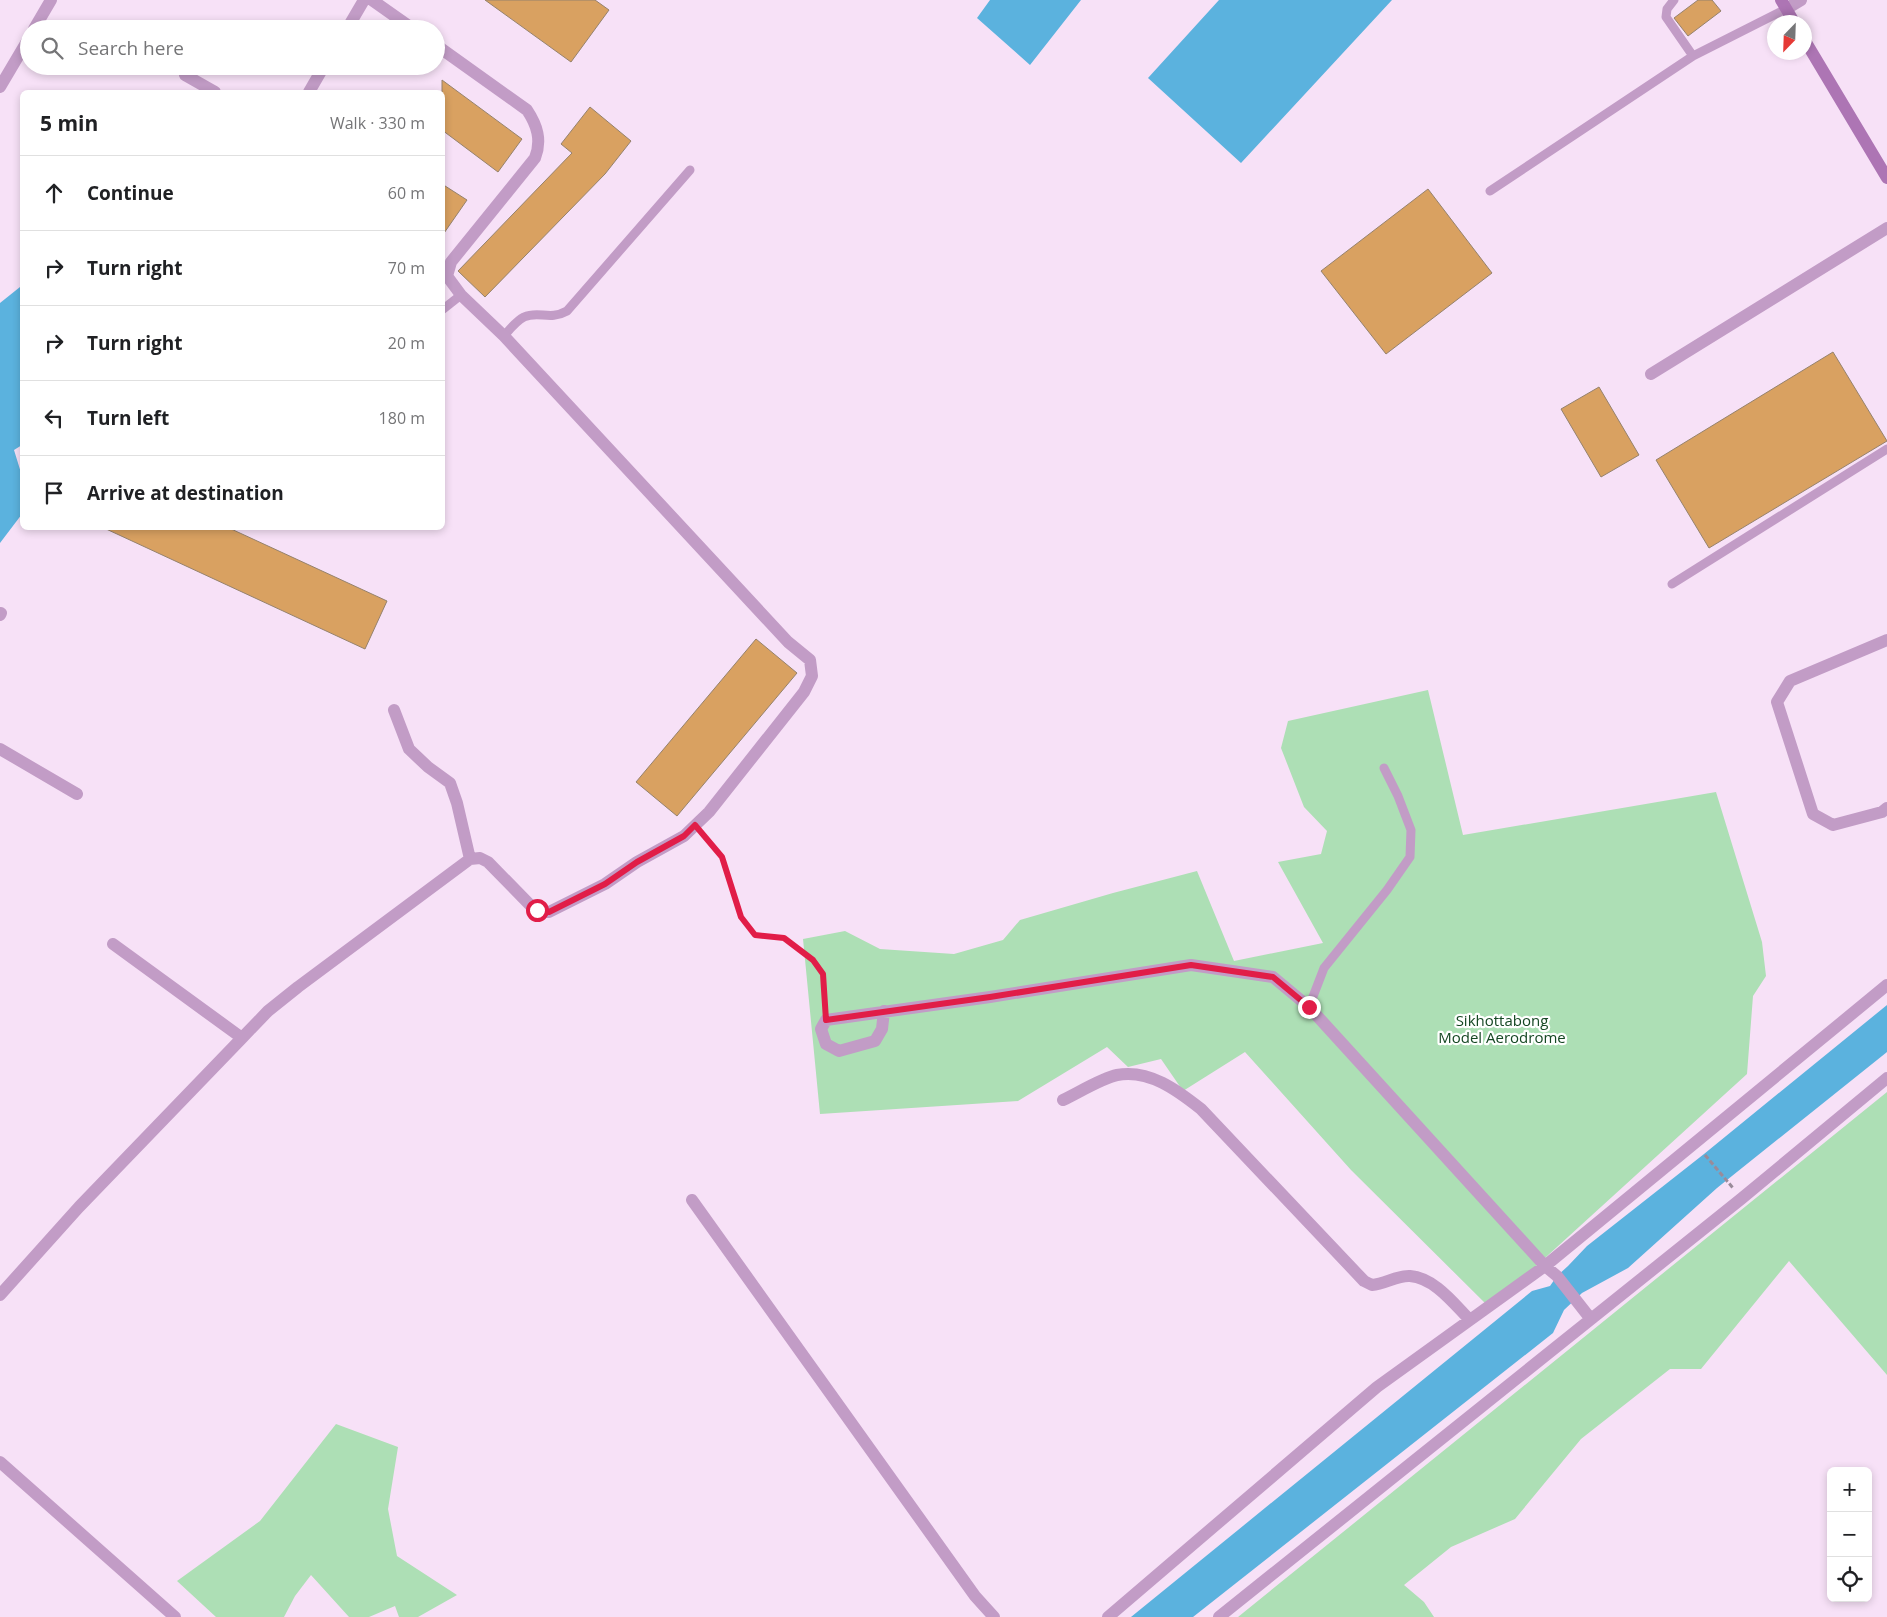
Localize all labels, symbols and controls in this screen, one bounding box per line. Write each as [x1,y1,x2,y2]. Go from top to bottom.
north arrow [1767,15,1812,60]
search box [20,20,445,75]
icon: search [38,34,66,62]
text: Search here [78,35,184,61]
text: 5 min [40,109,98,137]
text: Walk · 330 m [330,112,425,134]
icon: ahead [40,179,68,207]
text: Continue [87,180,174,206]
text: 60 m [388,182,425,204]
icon: right [40,254,68,282]
text: Turn right [87,255,182,281]
text: 70 m [388,257,425,279]
icon: right [40,329,68,357]
text: Turn right [87,330,182,356]
text: 20 m [388,332,425,354]
icon: left [40,404,68,432]
text: Turn left [87,405,169,431]
text: 180 m [379,407,425,429]
icon: arrive [40,479,68,507]
text: Arrive at destination [87,480,284,506]
route start [526,899,549,922]
route end [1298,996,1321,1019]
park label: Sikhottabong Model Aerodrome [1438,1010,1566,1047]
map controls [1827,1467,1872,1602]
button: + [1827,1467,1872,1512]
button: − [1827,1512,1872,1557]
button: locate [1827,1557,1872,1602]

